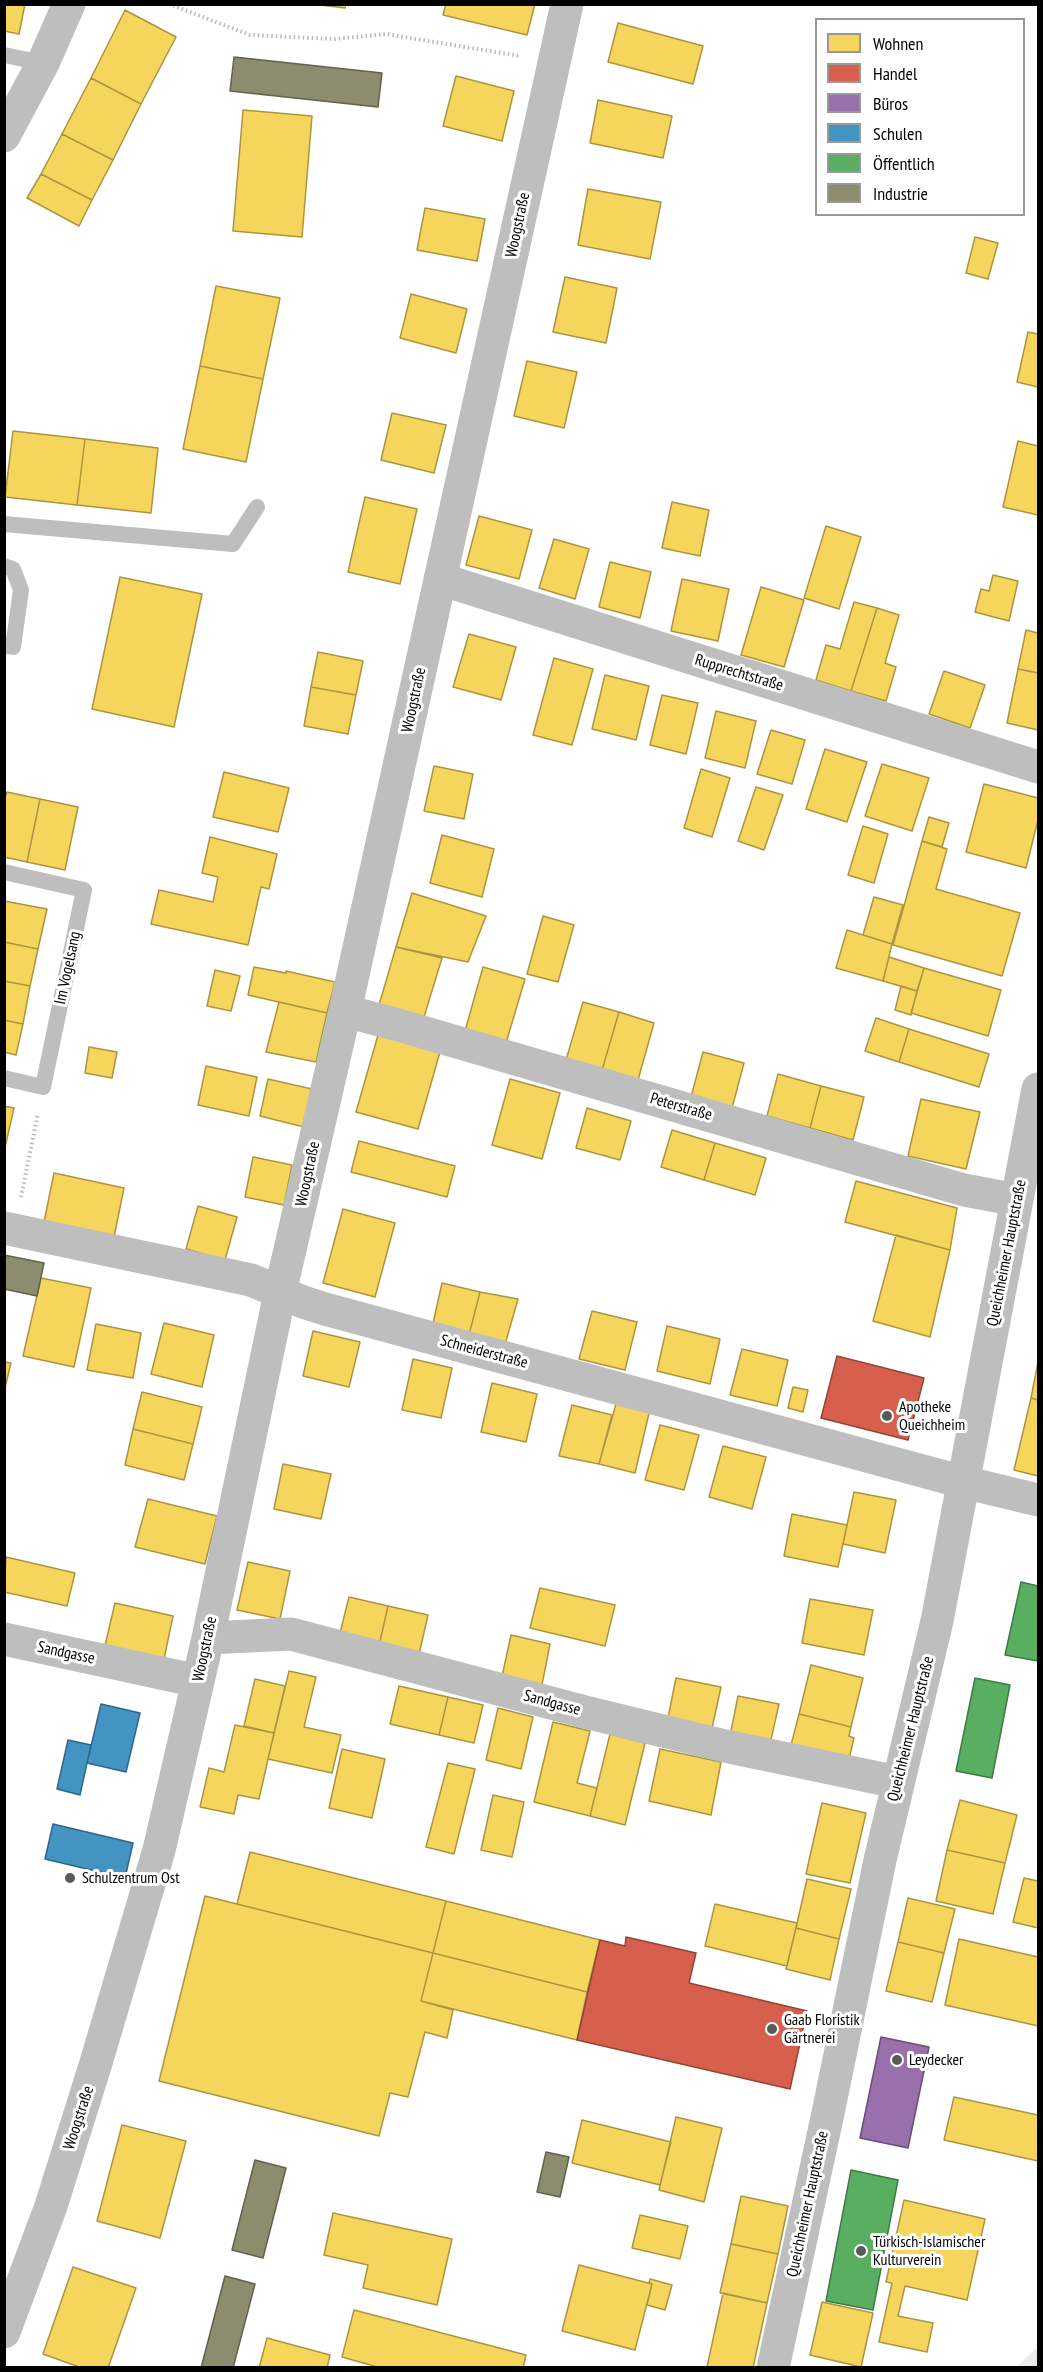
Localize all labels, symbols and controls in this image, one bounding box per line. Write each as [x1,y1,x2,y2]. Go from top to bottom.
legend [815,18,1025,216]
text: Wohnen [873,32,923,55]
text: Handel [873,62,917,85]
text: Büros [873,92,908,115]
text: Schulen [873,122,922,145]
text: Öffentlich [873,152,935,175]
text: Industrie [873,182,928,205]
street label: Woogstraße [502,191,534,259]
street label: Rupprechtstraße [692,650,786,696]
street label: Woogstraße [398,666,430,734]
street label: Im Vogelsang [51,930,85,1006]
street label: Peterstraße [648,1089,714,1125]
street label: Woogstraße [292,1140,324,1208]
street label: Queichheimer Hauptstraße [983,1178,1031,1328]
street label: Schneiderstraße [438,1331,530,1373]
place label: Apotheke Queichheim [899,1397,965,1435]
marker: Apotheke Queichheim [880,1409,894,1423]
street label: Woogstraße [189,1615,221,1683]
street label: Sandgasse [36,1638,96,1668]
street label: Queichheimer Hauptstraße [884,1655,938,1803]
street label: Sandgasse [522,1686,582,1720]
place label: Schulzentrum Ost [82,1868,180,1888]
marker: Schulzentrum Ost [63,1871,77,1885]
place label: Gaab Floristik Gärtnerei [784,2010,860,2048]
marker: Gaab Floristik Gärtnerei [765,2022,779,2036]
place label: Leydecker [909,2050,963,2070]
marker: Leydecker [890,2053,904,2067]
street label: Woogstraße [60,2084,98,2152]
street label: Queichheimer Hauptstraße [783,2129,833,2279]
place label: Türkisch-Islamischer Kulturverein [873,2232,985,2270]
marker: Türkisch-Islamischer Kulturverein [854,2244,868,2258]

